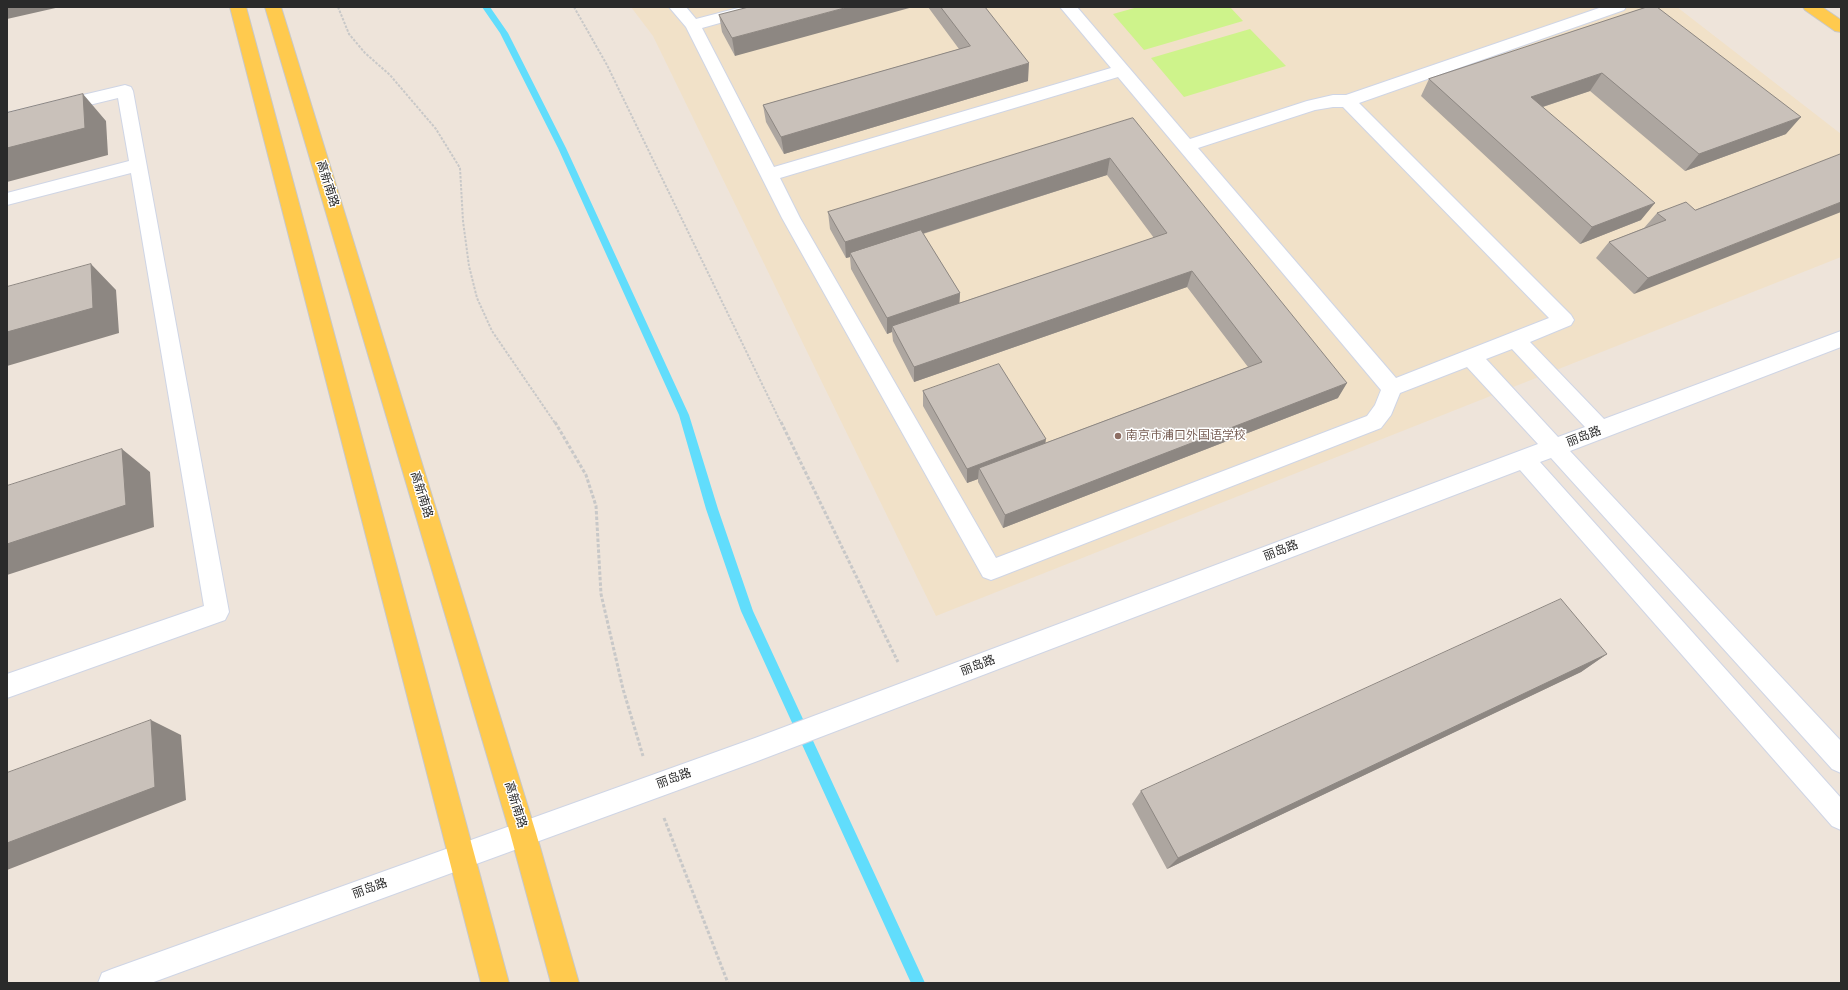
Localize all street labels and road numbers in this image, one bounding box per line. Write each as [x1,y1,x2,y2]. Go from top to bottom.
street label: 高新南路 [313,159,341,209]
street label: 丽岛路 [1565,424,1603,450]
street label: 高新南路 [407,470,435,520]
street label: 丽岛路 [1262,538,1300,564]
street label: 丽岛路 [959,653,997,679]
street label: 丽岛路 [655,766,693,792]
street label: 高新南路 [501,780,529,830]
street label: 丽岛路 [351,876,389,902]

